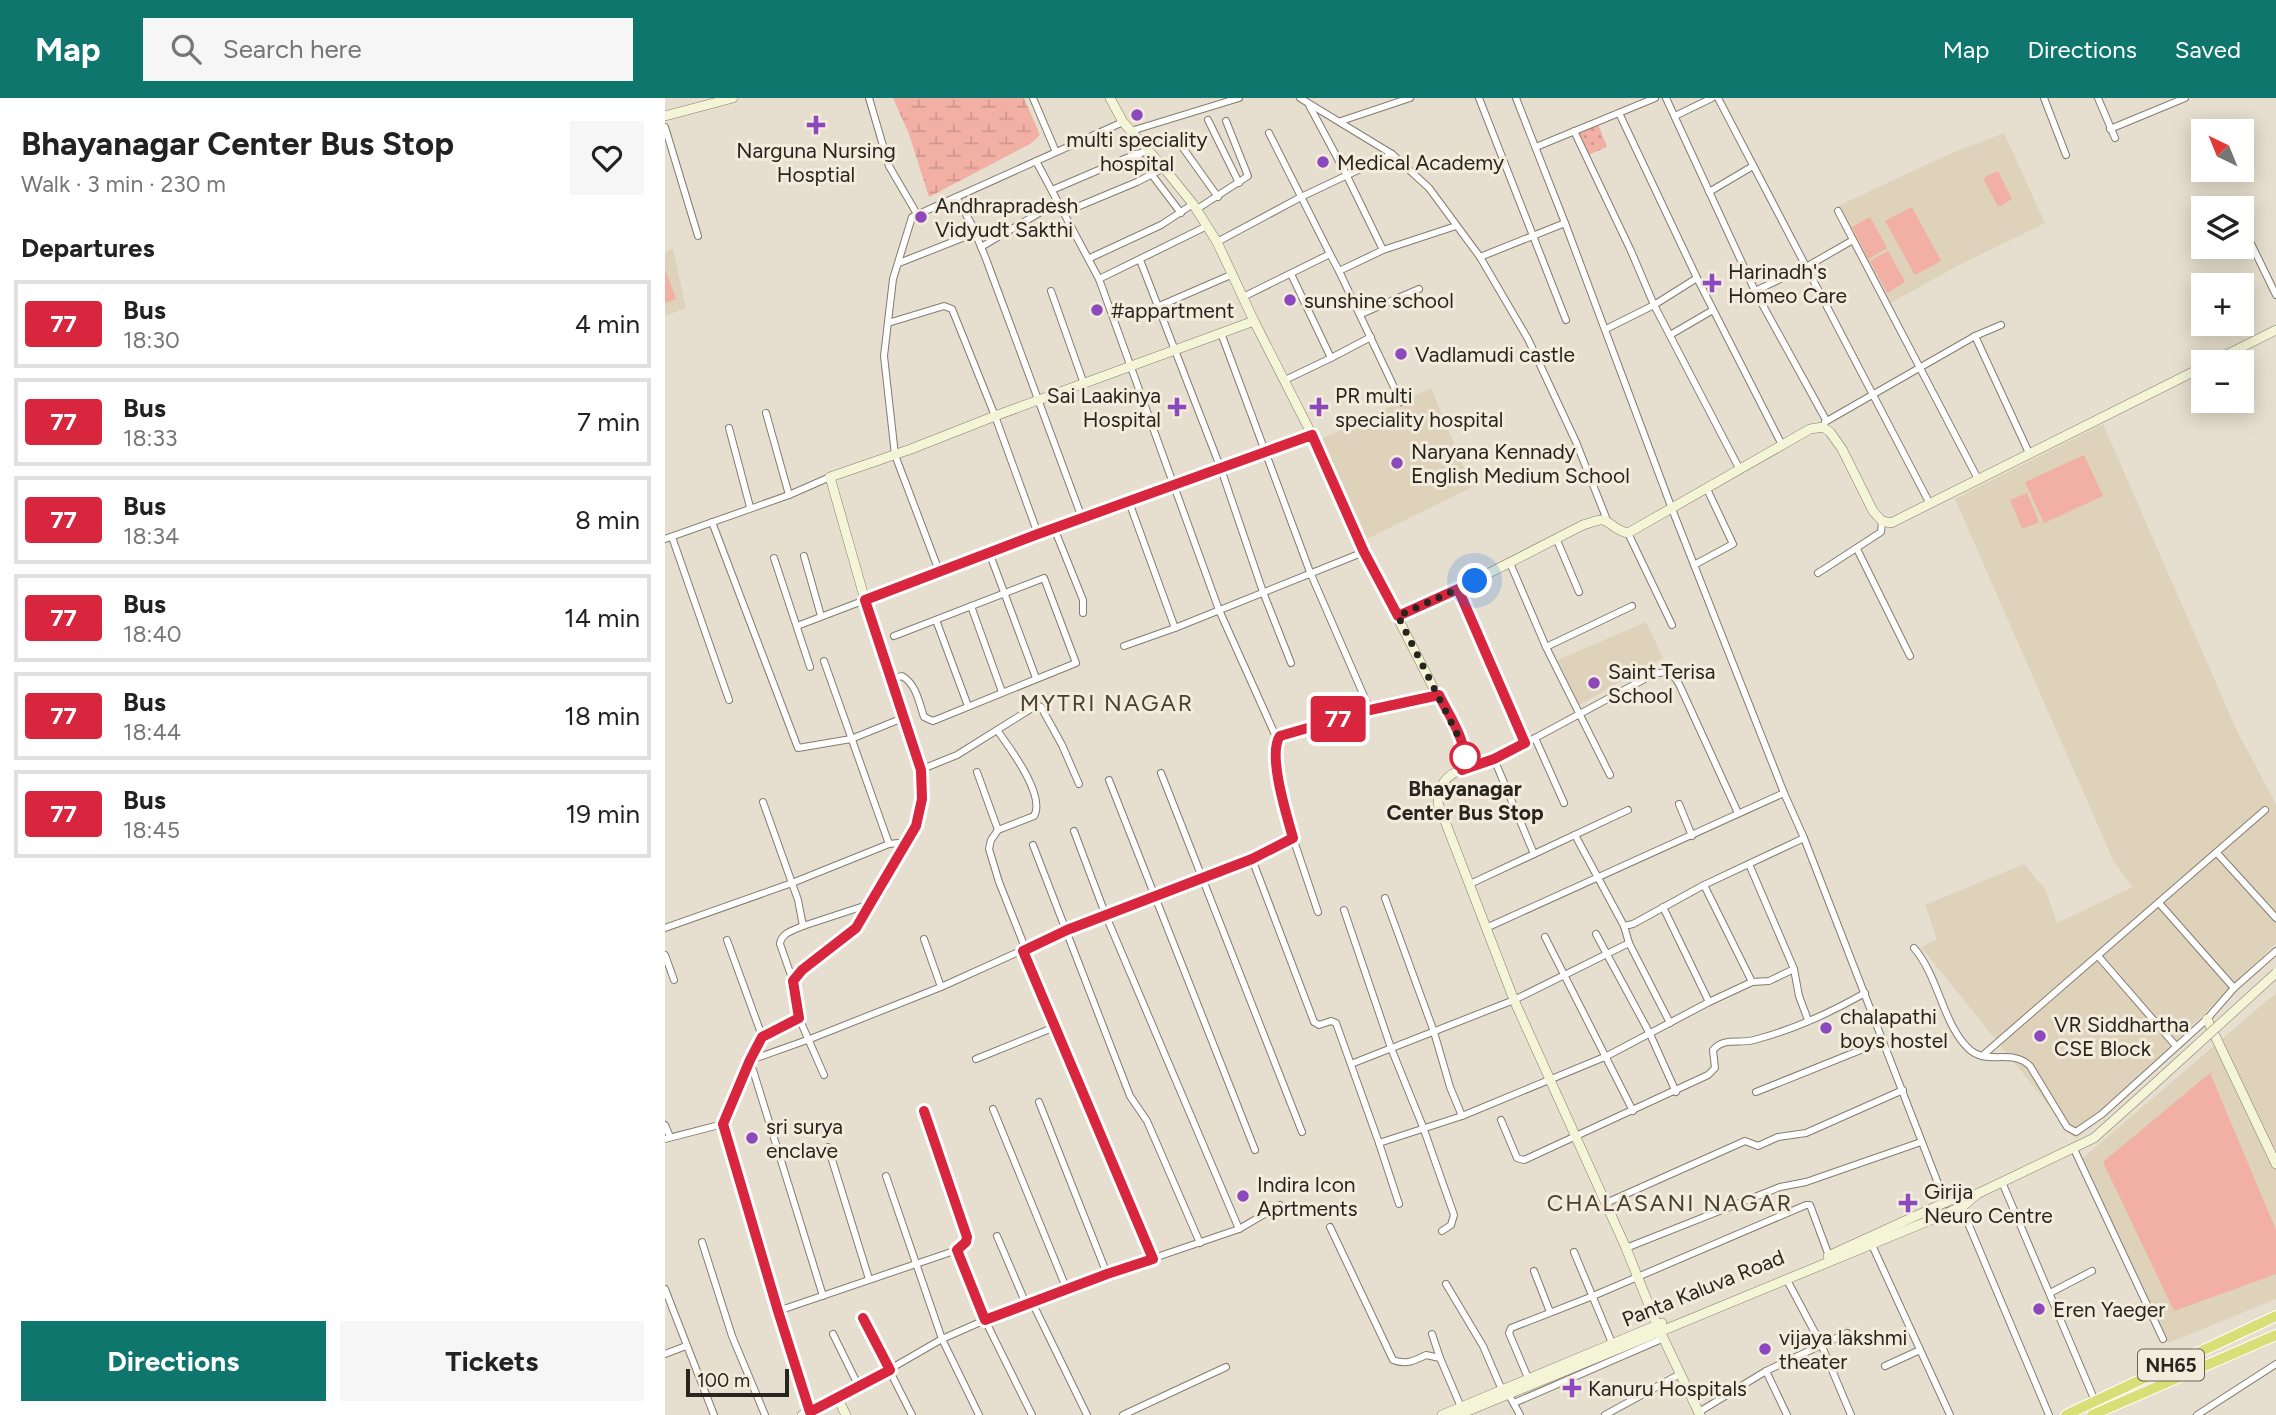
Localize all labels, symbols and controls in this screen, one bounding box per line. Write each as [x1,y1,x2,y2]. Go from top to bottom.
search box [143,18,633,81]
text: Map [35,30,101,69]
icon: search [167,30,205,68]
text: Search here [223,33,362,65]
text: Map [1943,35,1989,64]
text: Directions [2027,35,2137,64]
text: Saved [2175,35,2241,64]
marker: multi speciality hospital [1129,107,1145,123]
marker: Narguna Nursing Hosptial [806,115,826,135]
north arrow [2191,119,2254,182]
map controls [2191,119,2254,413]
button: heart [570,121,644,195]
text: Bhayanagar Center Bus Stop [21,124,454,163]
place label: multi speciality hospital [1066,127,1208,176]
place label: Narguna Nursing Hosptial [736,138,896,187]
place label: Medical Academy [1337,150,1504,175]
marker: Medical Academy [1315,154,1331,170]
text: Walk · 3 min · 230 m [21,170,226,198]
place label: Andhrapradesh Vidyudt Sakthi [935,193,1078,242]
button: layers [2191,196,2254,259]
marker: Andhrapradesh Vidyudt Sakthi [913,209,929,225]
text: Departures [21,232,155,264]
place label: Harinadh's Homeo Care [1728,259,1847,308]
marker: Harinadh's Homeo Care [1702,273,1722,293]
button: + [2191,273,2254,336]
place label: sunshine school [1304,288,1454,313]
marker: sunshine school [1282,292,1298,308]
text: Bus [123,294,166,326]
place label: #appartment [1111,298,1235,323]
marker: #appartment [1089,302,1105,318]
text: 4 min [575,308,640,340]
text: 77 [50,309,77,338]
text: 18:30 [123,326,180,354]
place label: Vadlamudi castle [1415,342,1575,367]
marker: Vadlamudi castle [1393,346,1409,362]
button: − [2191,350,2254,413]
place label: Sai Laakinya Hospital [1047,383,1161,432]
place label: PR multi speciality hospital [1335,383,1503,432]
text: Bus [123,392,166,424]
marker: Sai Laakinya Hospital [1167,397,1187,417]
marker: PR multi speciality hospital [1309,397,1329,417]
text: 7 min [577,406,640,438]
text: 77 [50,407,77,436]
text: 18:33 [123,424,177,452]
place label: Naryana Kennady English Medium School [1411,439,1630,488]
marker: Naryana Kennady English Medium School [1389,455,1405,471]
text: Bus [123,490,166,522]
text: 8 min [575,504,640,536]
text: 77 [50,505,77,534]
text: 18:34 [123,522,179,550]
your location [1457,563,1492,598]
text: Bus [123,588,166,620]
text: 14 min [564,602,640,634]
text: 77 [50,603,77,632]
text: 18:40 [123,620,181,648]
place label: Saint Terisa School [1608,659,1716,708]
marker: Saint Terisa School [1586,675,1602,691]
text: Bus [123,686,166,718]
district label: MYTRI NAGAR [1020,689,1194,717]
line badge: 77 [1307,696,1369,742]
text: 18 min [564,700,640,732]
text: 77 [50,701,77,730]
text: 77 [1325,704,1351,733]
text: 18:44 [123,718,181,746]
marker: Bhayanagar Center Bus Stop [1450,742,1480,772]
place label: Bhayanagar Center Bus Stop [1386,776,1544,825]
text: Bus [123,784,166,816]
text: 19 min [565,798,640,830]
text: 77 [50,799,77,828]
text: 18:45 [123,816,180,844]
place label: chalapathi boys hostel [1840,1004,1948,1053]
place label: VR Siddhartha CSE Block [2054,1012,2189,1061]
marker: chalapathi boys hostel [1818,1020,1834,1036]
marker: VR Siddhartha CSE Block [2032,1028,2048,1044]
place label: sri surya enclave [766,1114,843,1163]
marker: sri surya enclave [744,1130,760,1146]
place label: Indira Icon Aprtments [1257,1172,1357,1221]
place label: Girija Neuro Centre [1924,1179,2053,1228]
marker: Indira Icon Aprtments [1235,1188,1251,1204]
district label: CHALASANI NAGAR [1547,1189,1793,1217]
marker: Girija Neuro Centre [1898,1193,1918,1213]
street label: Panta Kaluva Road [1618,1244,1788,1332]
place label: Eren Yaeger [2053,1297,2165,1322]
marker: Eren Yaeger [2031,1301,2047,1317]
button: Directions [21,1321,326,1401]
button: Tickets [340,1321,644,1401]
place label: vijaya lakshmi theater [1779,1325,1907,1374]
marker: vijaya lakshmi theater [1757,1341,1773,1357]
road number: NH65 [2138,1350,2204,1380]
scale bar [686,1366,789,1398]
text: 100 m [697,1369,750,1392]
place label: Kanuru Hospitals [1588,1376,1747,1401]
marker: Kanuru Hospitals [1562,1378,1582,1398]

